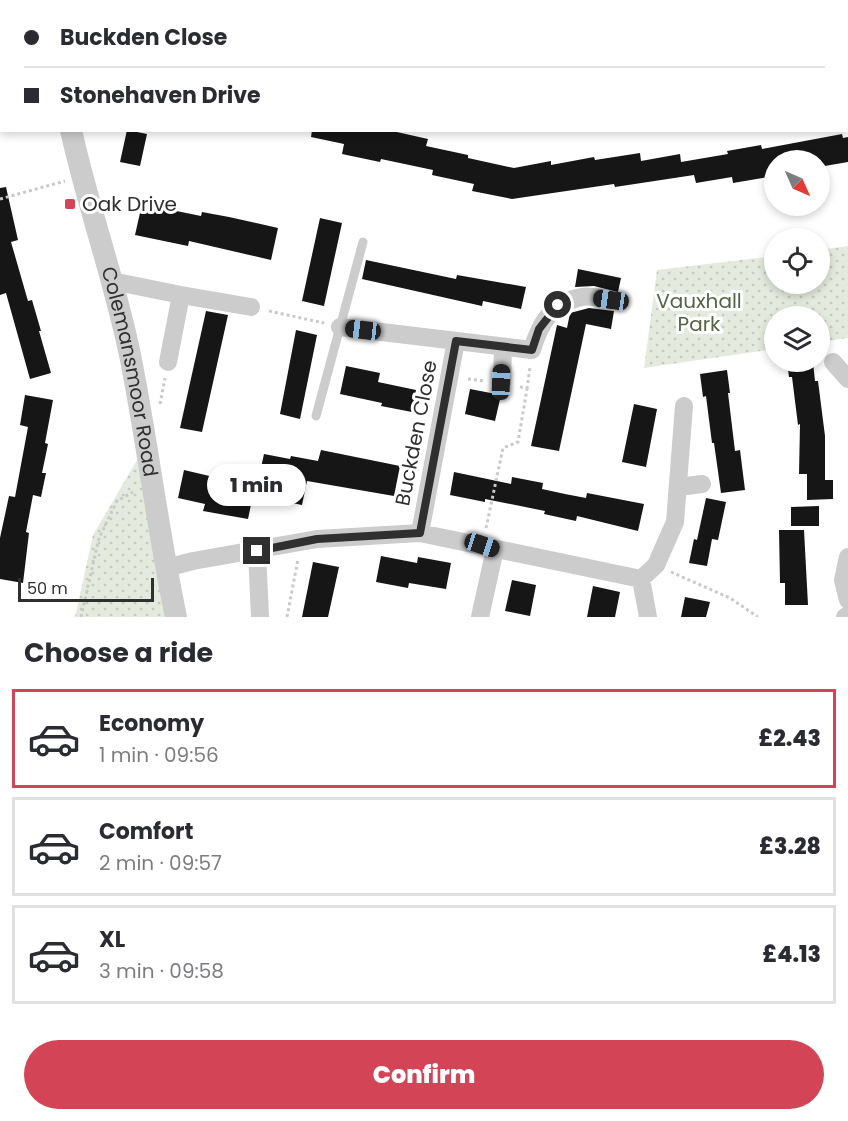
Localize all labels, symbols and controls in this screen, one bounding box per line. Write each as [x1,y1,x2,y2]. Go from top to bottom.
text: Buckden Close [60,22,227,53]
text: Stonehaven Drive [60,80,261,111]
north arrow [764,150,830,216]
map controls [764,150,830,372]
place label: Oak Drive [82,190,177,218]
marker: Oak Drive [63,197,77,211]
button: locate [764,228,830,294]
street label: Colemansmoor Road [94,263,165,479]
park label: Vauxhall Park [656,287,742,338]
car [592,289,630,311]
route start [544,291,571,318]
button: layers [764,306,830,372]
car [344,319,382,341]
street label: Buckden Close [388,358,444,508]
car [491,364,511,400]
callout: 1 min [208,464,306,506]
text: 1 min [230,471,283,499]
car [462,531,502,559]
route end [243,537,270,564]
scale bar [18,575,154,602]
text: 50 m [27,577,68,600]
text: Choose a ride [24,634,213,671]
text: Economy [99,708,204,739]
icon: car [27,712,81,766]
text: £2.43 [758,723,821,754]
text: 1 min · 09:56 [99,741,219,769]
text: Comfort [99,816,193,847]
icon: car [27,820,81,874]
text: £3.28 [759,831,821,862]
text: 2 min · 09:57 [99,849,222,877]
text: XL [99,924,125,955]
icon: car [27,928,81,982]
text: £4.13 [762,939,821,970]
text: 3 min · 09:58 [99,957,224,985]
button: Confirm [24,1040,824,1109]

